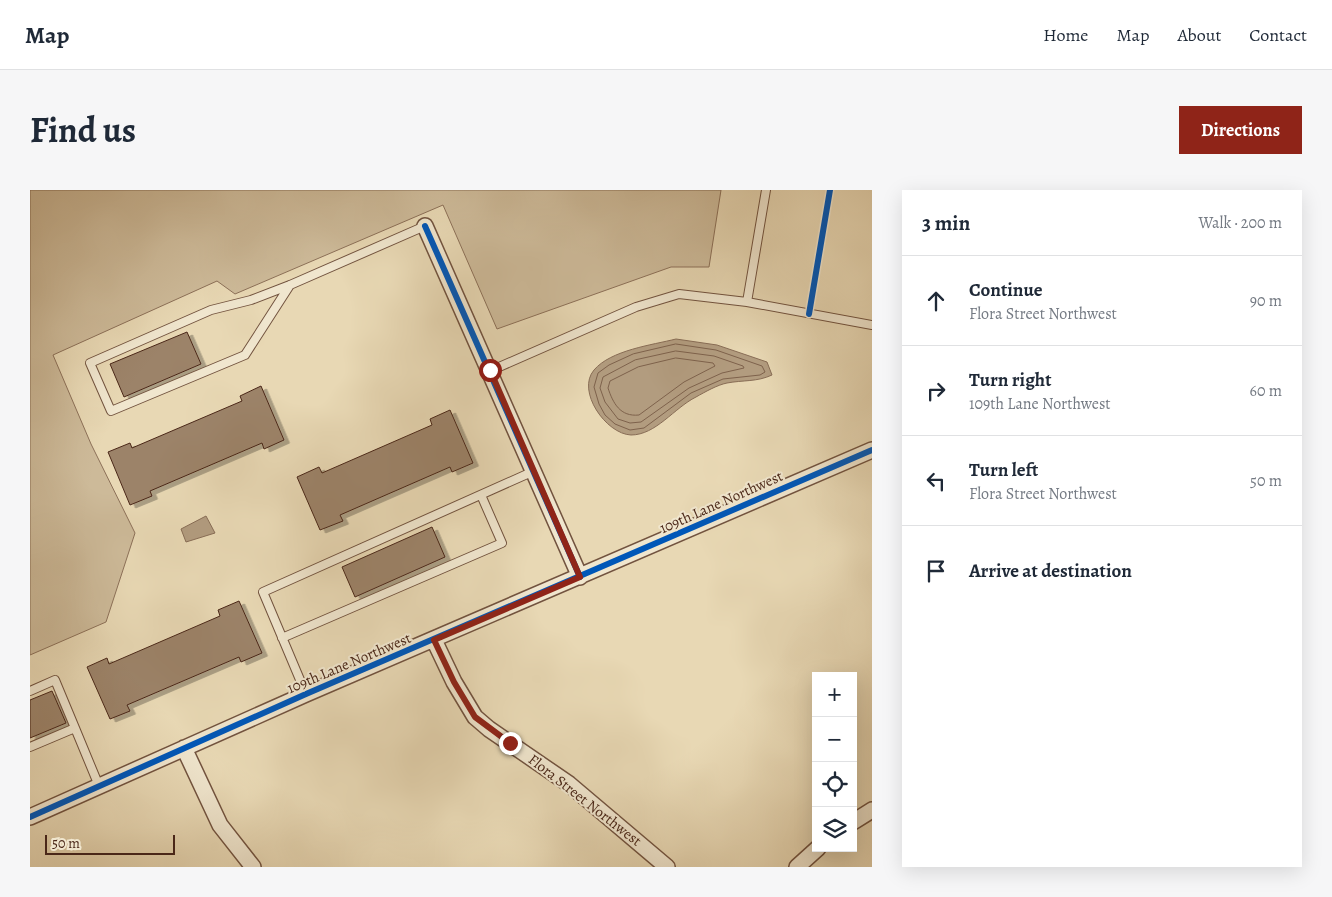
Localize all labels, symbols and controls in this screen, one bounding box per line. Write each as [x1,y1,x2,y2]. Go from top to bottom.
text: Map [25,19,69,51]
text: Home [1043,23,1088,47]
text: Map [1116,23,1149,47]
text: About [1177,23,1221,47]
text: Contact [1249,23,1307,47]
text: Find us [30,106,136,154]
button: Directions [1179,106,1302,154]
text: 3 min [922,209,970,237]
text: Walk · 200 m [1198,212,1282,234]
text: Continue [969,277,1043,303]
icon: ahead [922,287,950,315]
text: 90 m [1250,290,1282,312]
text: Flora Street Northwest [969,303,1117,325]
route start [479,359,502,382]
text: Turn right [969,367,1051,393]
icon: right [922,377,950,405]
text: 60 m [1250,380,1282,402]
text: 109th Lane Northwest [969,393,1111,415]
text: Turn left [969,457,1038,483]
street label: 109th Lane Northwest [656,466,786,538]
icon: left [922,467,950,495]
text: 50 m [1250,470,1282,492]
text: Flora Street Northwest [969,483,1117,505]
icon: arrive [922,557,950,585]
text: Arrive at destination [969,558,1132,584]
street label: 109th Lane Northwest [284,628,414,698]
map controls [812,672,857,852]
button: + [812,672,857,717]
button: − [812,717,857,762]
route end [499,732,522,755]
street label: Flora Street Northwest [524,749,646,851]
button: locate [812,762,857,807]
button: layers [812,807,857,852]
scale bar [45,832,175,855]
text: 50 m [52,834,80,853]

